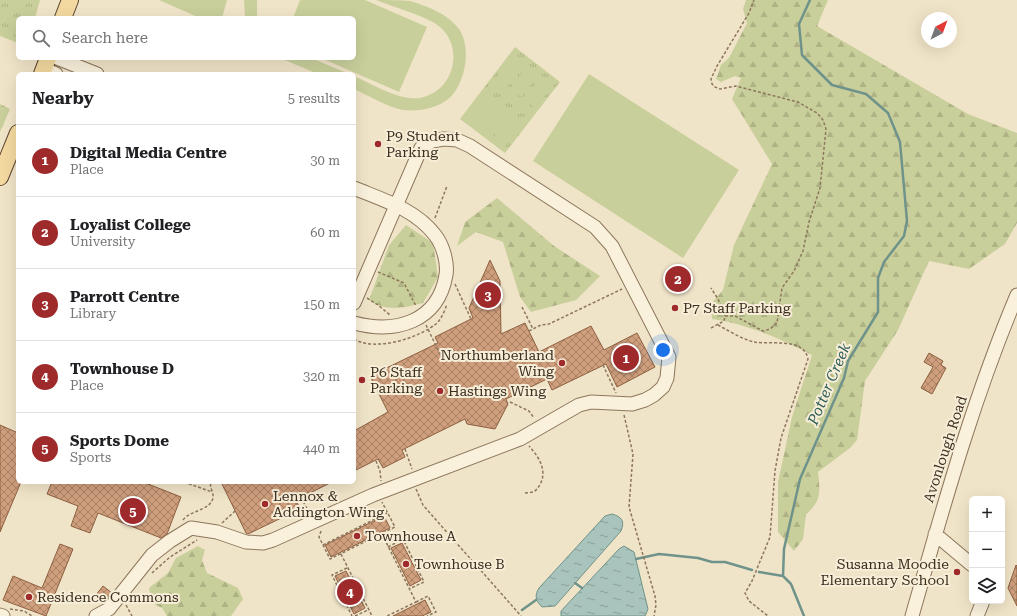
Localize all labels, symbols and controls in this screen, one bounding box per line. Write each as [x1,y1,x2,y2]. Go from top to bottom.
north arrow [921,12,957,48]
search box [16,16,356,60]
icon: search [30,27,52,49]
text: Search here [62,29,148,47]
text: Nearby [32,88,94,108]
text: 5 results [288,91,340,106]
place label: P9 Student Parking [386,128,460,160]
marker: P9 Student Parking [373,139,383,149]
text: Digital Media Centre [70,144,227,162]
text: 1 [41,153,49,168]
text: 30 m [310,153,340,168]
text: Place [70,162,104,177]
text: Loyalist College [70,216,191,234]
text: 2 [41,225,49,240]
text: 60 m [310,225,340,240]
text: University [70,234,135,249]
pin: 2 [665,264,691,294]
pin: 3 [475,280,501,310]
text: Parrott Centre [70,288,179,306]
text: 3 [41,297,49,312]
text: 150 m [303,297,340,312]
place label: P7 Staff Parking [683,300,791,316]
marker: P7 Staff Parking [670,303,680,313]
text: Library [70,306,116,321]
your location [653,340,673,360]
water label: Potter Creek [803,340,855,428]
pin: 1 [613,343,639,373]
place label: Northumberland Wing [441,347,554,379]
marker: Northumberland Wing [557,358,567,368]
text: Townhouse D [70,360,174,378]
place label: P6 Staff Parking [370,364,423,396]
text: 4 [41,369,49,384]
text: 320 m [303,369,340,384]
marker: P6 Staff Parking [357,375,367,385]
text: Place [70,378,104,393]
place label: Hastings Wing [448,383,546,399]
marker: Hastings Wing [435,386,445,396]
street label: Avonlough Road [920,394,970,504]
text: Sports Dome [70,432,169,450]
text: 5 [41,441,49,456]
text: 440 m [303,441,340,456]
text: Sports [70,450,111,465]
place label: Lennox & Addington Wing [273,488,384,520]
pin: 5 [120,496,146,526]
map controls [969,496,1005,604]
button: + [969,496,1005,532]
marker: Lennox & Addington Wing [260,499,270,509]
place label: Townhouse A [365,528,456,544]
marker: Townhouse A [352,531,362,541]
button: − [969,532,1005,568]
place label: Townhouse B [414,556,505,572]
place label: Susanna Moodie Elementary School [821,556,950,588]
marker: Townhouse B [401,559,411,569]
marker: Susanna Moodie Elementary School [952,567,962,577]
button: layers [969,568,1005,604]
pin: 4 [337,577,363,607]
place label: Residence Commons [37,589,179,605]
marker: Residence Commons [24,592,34,602]

